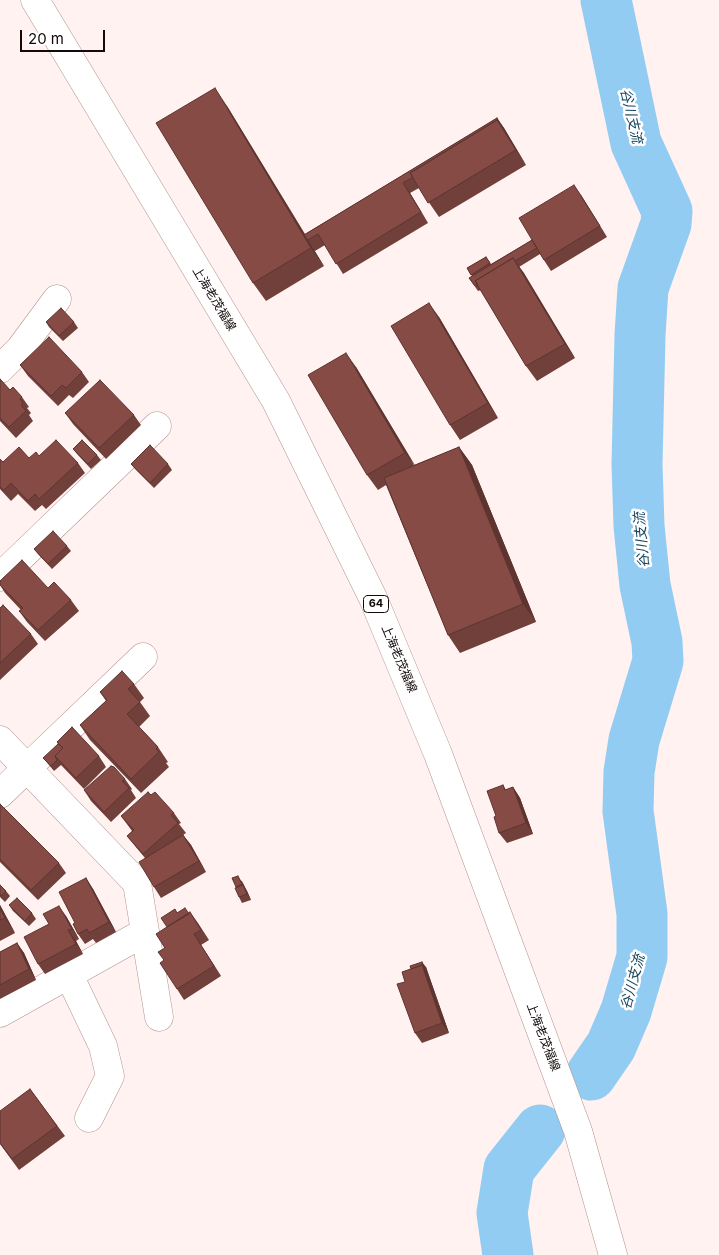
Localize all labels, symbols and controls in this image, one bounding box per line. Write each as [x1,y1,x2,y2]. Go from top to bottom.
scale bar [22,20,108,52]
text: 20 m [28,29,64,48]
water label: 谷川支流 [617,87,645,145]
street label: 上海老茂福線 [189,264,239,334]
water label: 谷川支流 [631,511,653,569]
road number: 64 [364,596,388,612]
street label: 上海老茂福線 [378,623,420,695]
water label: 谷川支流 [618,953,648,1011]
street label: 上海老茂福線 [523,1001,563,1073]

